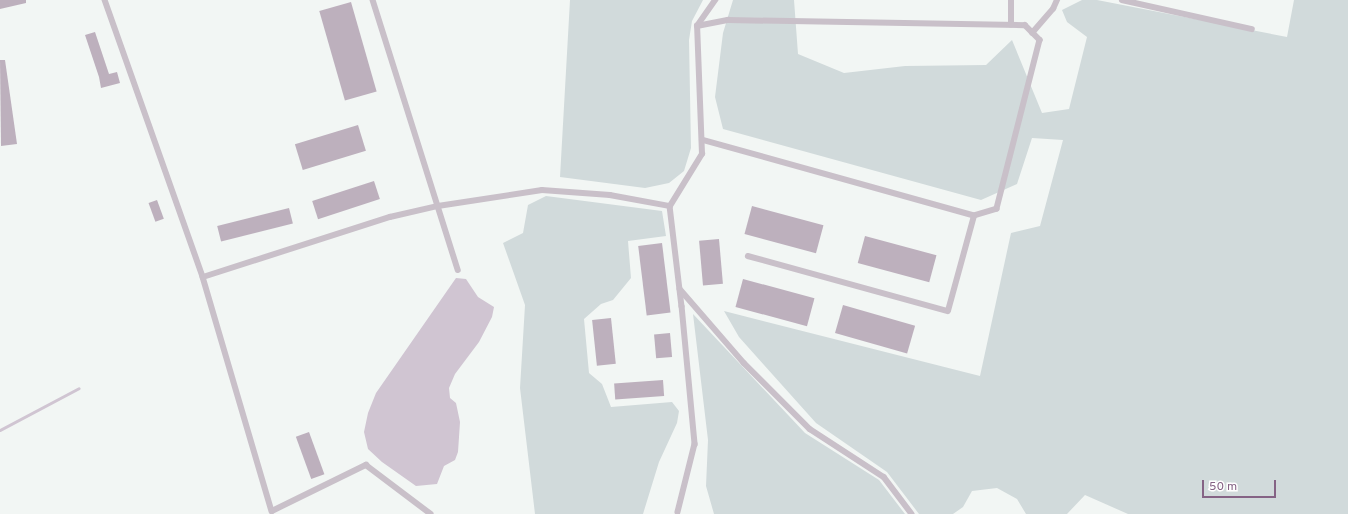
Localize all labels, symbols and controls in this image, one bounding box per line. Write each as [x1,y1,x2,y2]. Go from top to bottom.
scale bar [1204,472,1278,498]
text: 50 m [1209,479,1237,495]

